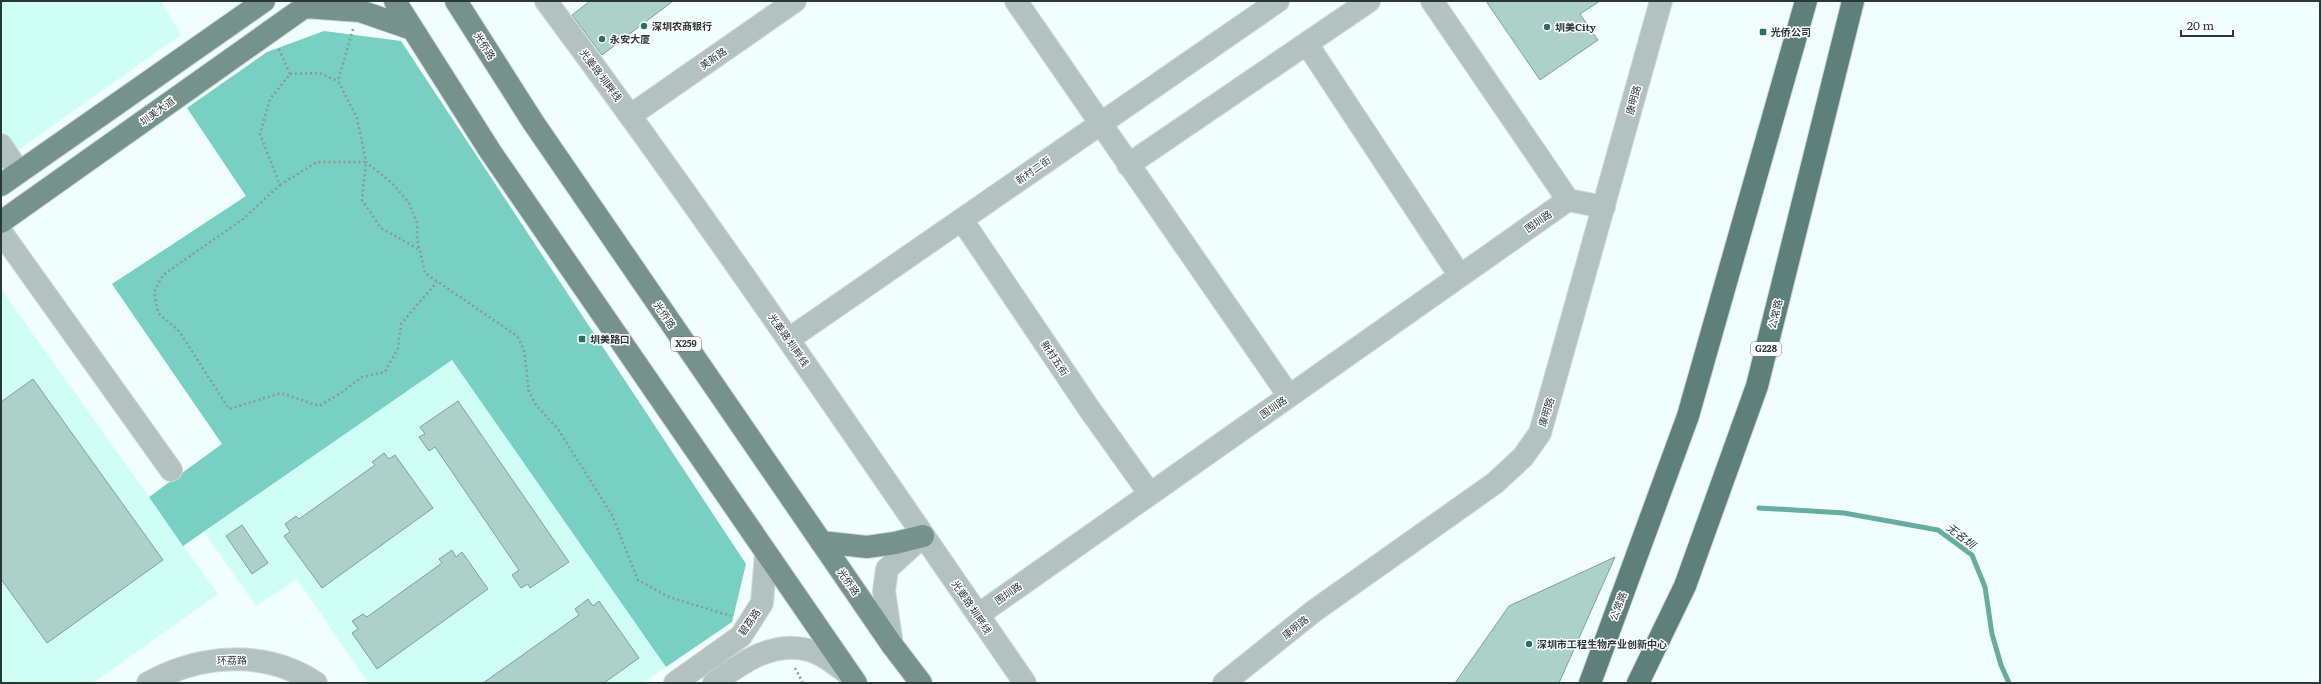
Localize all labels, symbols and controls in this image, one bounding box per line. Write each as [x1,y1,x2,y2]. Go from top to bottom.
scale bar [2181,12,2233,38]
text: 20 m [2187,16,2214,34]
place label: 深圳农商银行 [652,18,712,33]
place label: 圳美City [1555,19,1597,34]
marker: 深圳农商银行 [639,21,649,31]
marker: 圳美City [1542,22,1552,32]
place label: 光侨公司 [1771,24,1811,39]
marker: 光侨公司 [1758,27,1768,37]
street label: 光侨路 [471,29,500,62]
place label: 永安大厦 [610,31,650,46]
marker: 永安大厦 [597,34,607,44]
street label: 美新路 [696,43,729,72]
street label: 光姜路 圳畔线 [577,45,626,104]
street label: 康明路 [1621,83,1644,116]
street label: 圳美大道 [136,93,177,128]
street label: 新村二街 [1012,152,1053,187]
street label: 围圳路 [1521,206,1554,235]
street label: 光侨路 [651,298,680,331]
street label: 公常路 [1764,298,1785,330]
street label: 光姜路 圳畔线 [765,310,813,369]
place label: 圳美路口 [590,331,630,346]
marker: 圳美路口 [577,334,587,344]
road number: X259 [671,337,701,351]
street label: 新村五街 [1038,337,1073,378]
road number: G228 [1751,342,1781,356]
street label: 围圳路 [1256,392,1289,421]
street label: 康明路 [1534,395,1557,428]
water label: 无名圳 [1944,519,1981,553]
street label: 光侨路 [835,565,864,598]
street label: 光姜路 圳畔线 [949,577,996,637]
street label: 围圳路 [991,578,1024,607]
street label: 公常路 [1605,589,1630,623]
street label: 碧荔路 [734,605,763,638]
street label: 康明路 [1278,611,1311,642]
place label: 深圳市工程生物产业创新中心 [1537,636,1667,651]
marker: 深圳市工程生物产业创新中心 [1524,639,1534,649]
street label: 环荔路 [217,652,247,667]

